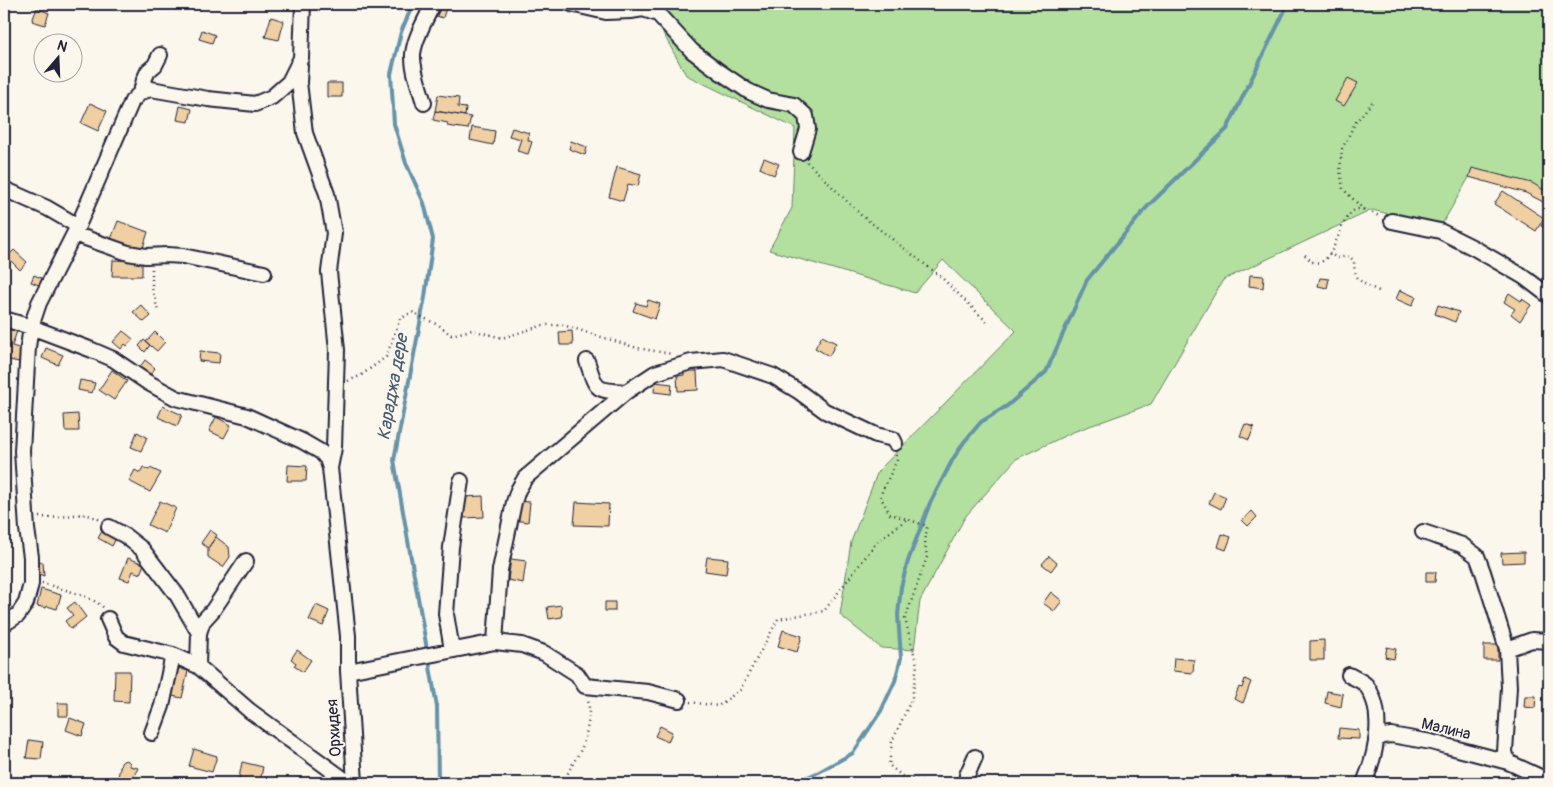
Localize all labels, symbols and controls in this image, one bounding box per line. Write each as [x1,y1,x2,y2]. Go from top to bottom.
north arrow [32,32,82,82]
text: N [55,37,69,56]
water label: Караджа дере [372,330,414,442]
street label: Орхидея [322,698,346,758]
street label: Малина [1419,714,1473,744]

